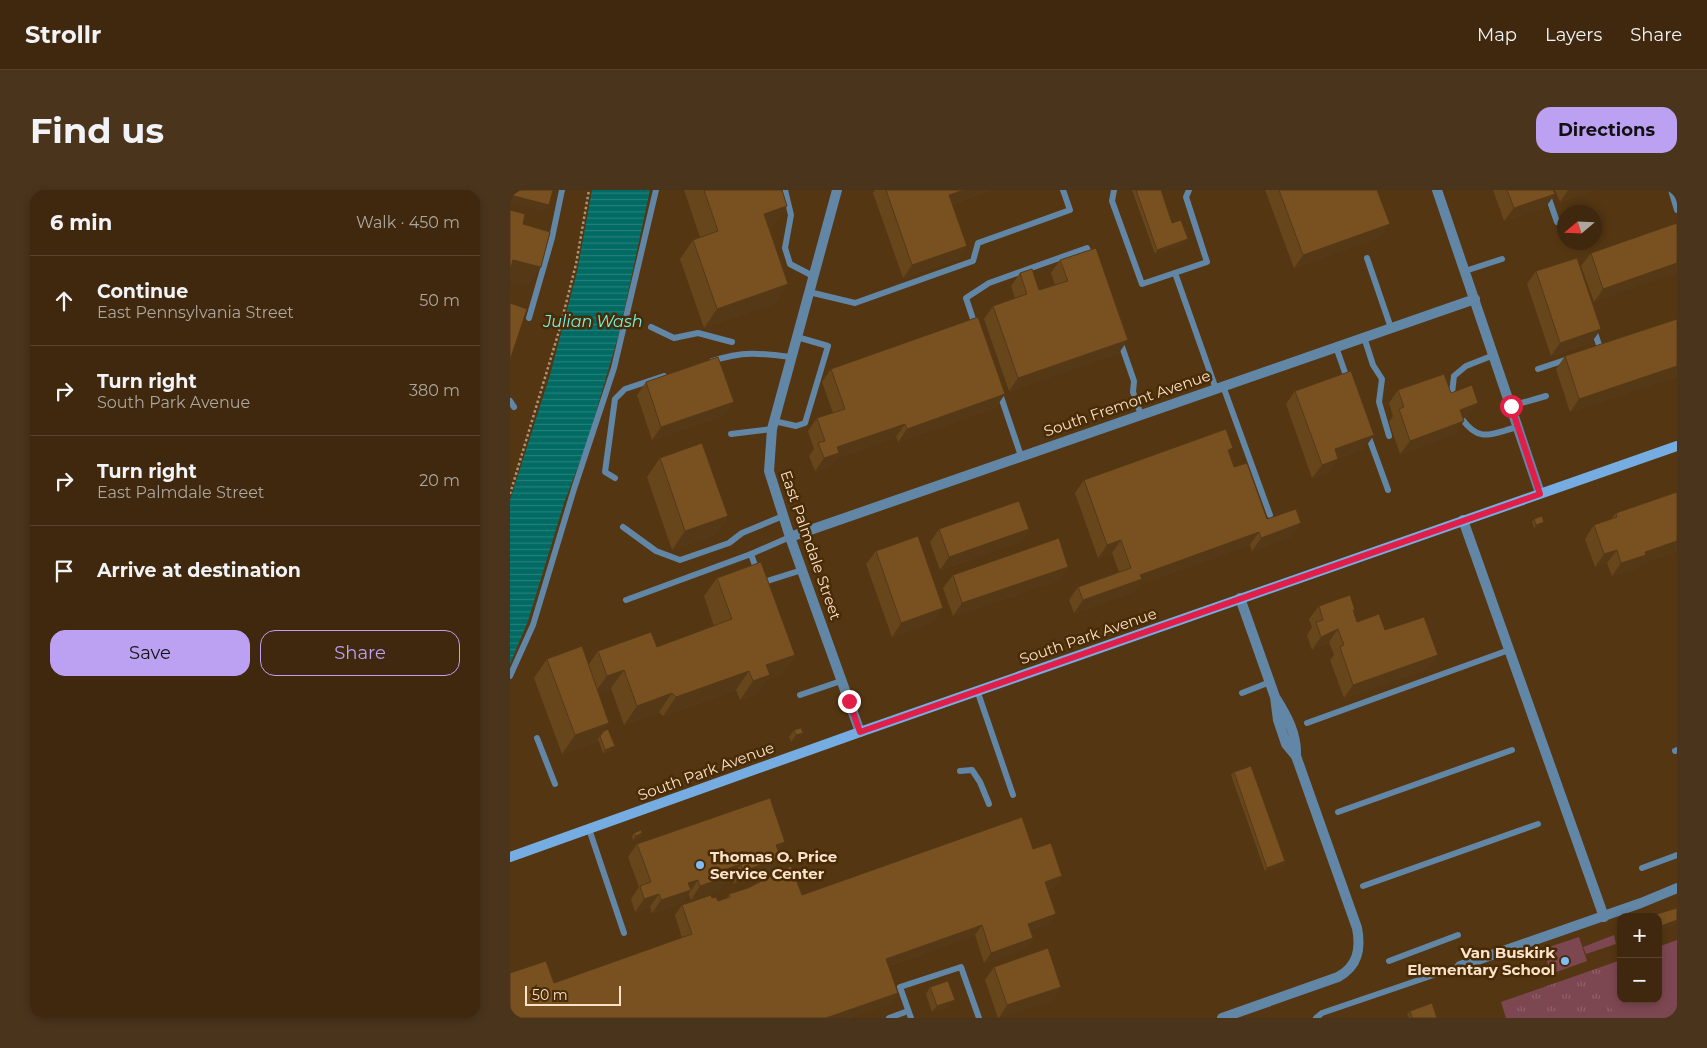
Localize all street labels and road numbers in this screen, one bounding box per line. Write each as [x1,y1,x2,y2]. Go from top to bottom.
street label: South Fremont Avenue [1041,365,1213,441]
street label: East Palmdale Street [776,468,846,622]
street label: South Park Avenue [1017,604,1159,668]
street label: South Park Avenue [635,738,777,804]

